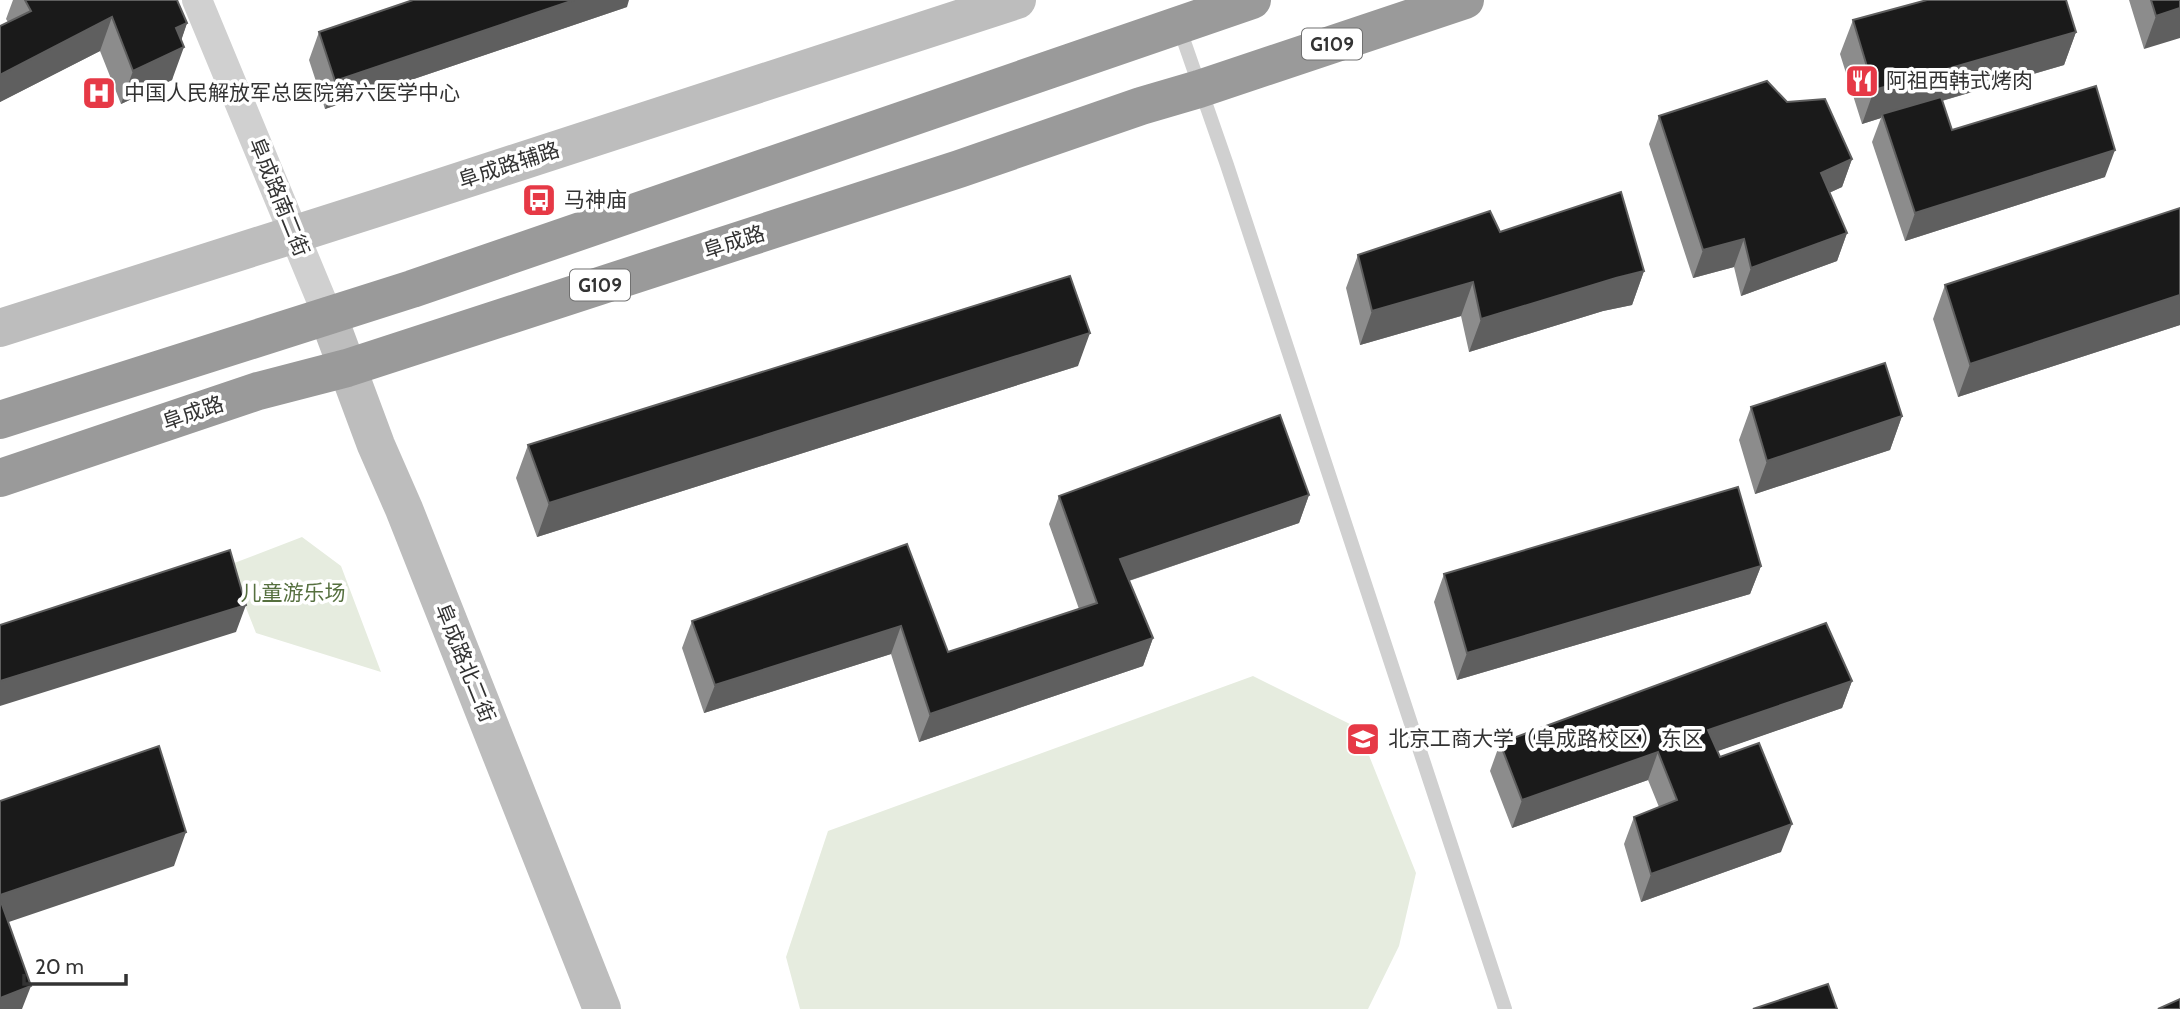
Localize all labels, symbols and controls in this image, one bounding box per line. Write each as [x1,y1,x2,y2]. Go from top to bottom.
road number: G109 [1302,28,1362,60]
restaurant icon: 阿祖西韩式烤肉 [1843,62,1881,100]
place label: 阿祖西韩式烤肉 [1886,68,2033,93]
hospital icon: 中国人民解放军总医院第六医学中心 [80,74,118,112]
place label: 中国人民解放军总医院第六医学中心 [124,80,460,105]
street label: 阜成路南二街 [244,134,315,260]
street label: 阜成路辅路 [455,136,563,193]
bus stop icon: 马神庙 [520,181,558,219]
place label: 马神庙 [564,187,627,212]
street label: 阜成路 [700,220,768,263]
road number: G109 [570,270,630,300]
street label: 阜成路 [159,390,227,435]
park label: 儿童游乐场 [241,580,346,605]
street label: 阜成路北二街 [430,600,501,726]
school or university icon: 北京工商大学（阜成路校区）东区 [1344,720,1382,758]
place label: 北京工商大学（阜成路校区）东区 [1388,726,1703,751]
scale bar [24,942,126,986]
text: 20 m [35,954,84,979]

